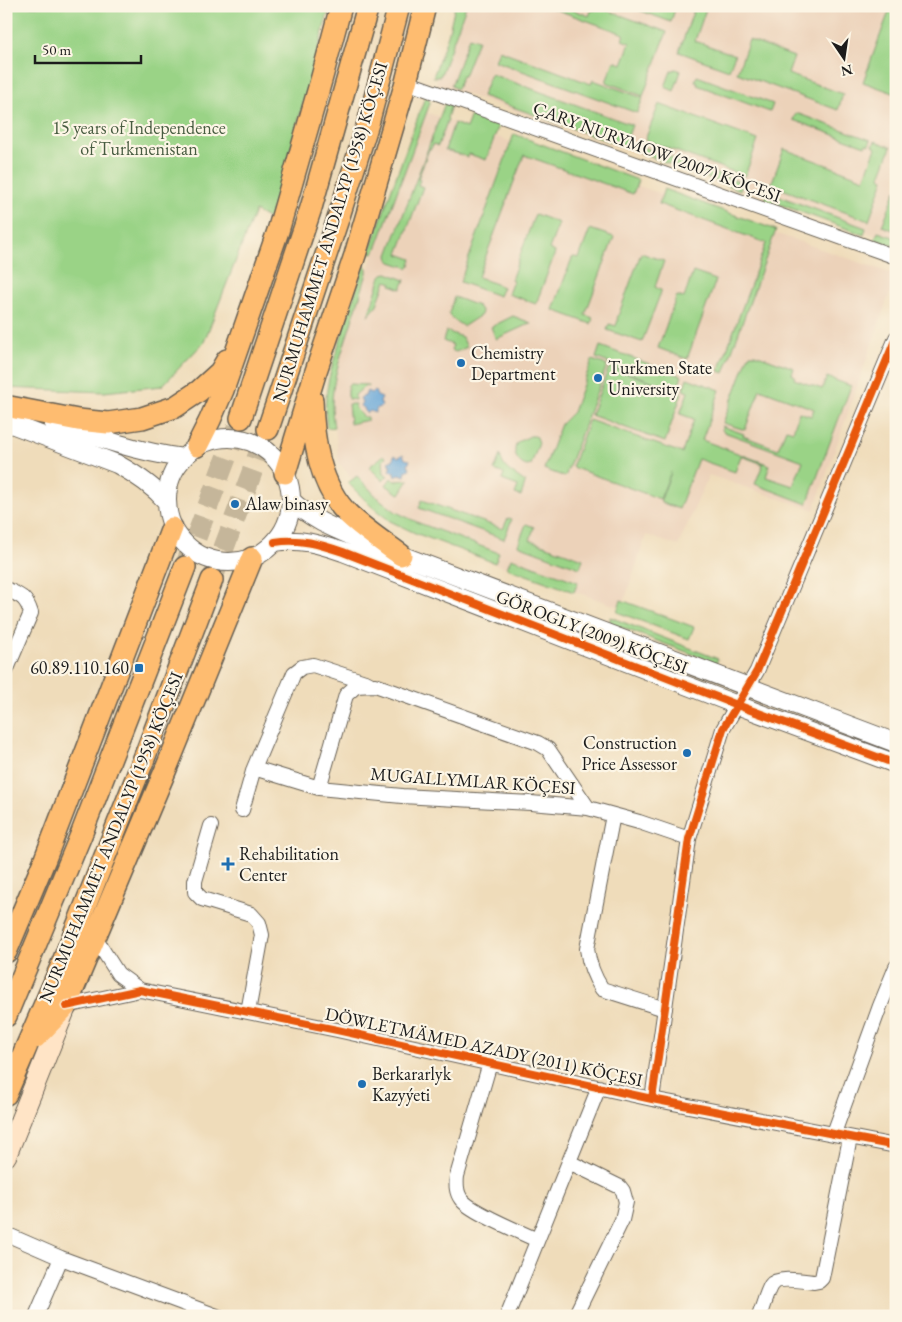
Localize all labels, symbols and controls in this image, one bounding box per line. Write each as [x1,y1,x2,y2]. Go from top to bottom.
scale bar [35,32,141,64]
north arrow [820,32,870,82]
text: 50 m [42,40,71,59]
street label: NURMUHAMMET ANDALYP (1958) KÖÇESI [267,59,392,405]
text: N [839,61,854,81]
street label: ÇARY NURYMOW (2007) KÖÇESI [530,96,784,207]
park label: 15 years of Independence of Turkmenistan [52,116,226,160]
place label: Chemistry Department [471,341,556,385]
place label: Turkmen State University [608,356,712,400]
marker: Chemistry Department [455,357,467,369]
marker: Turkmen State University [592,372,604,384]
place label: Alaw binasy [244,492,329,515]
marker: Alaw binasy [229,498,241,510]
street label: GÖROGLY (2009) KÖÇESI [493,584,692,679]
place label: 60.89.110.160 [30,656,129,679]
marker: 60.89.110.160 [133,662,145,674]
street label: NURMUHAMMET ANDALYP (1958) KÖÇESI [33,668,188,1006]
place label: Construction Price Assessor [581,731,677,775]
marker: Construction Price Assessor [681,747,693,759]
street label: MUGALLYMLAR KÖÇESI [370,762,576,799]
place label: Rehabilitation Center [239,842,340,886]
marker: Rehabilitation Center [221,857,235,871]
street label: DÖWLETMÄMED AZADY (2011) KÖÇESI [323,1002,645,1091]
place label: Berkararlyk Kazyýeti [372,1062,452,1106]
marker: Berkararlyk Kazyýeti [356,1078,368,1090]

